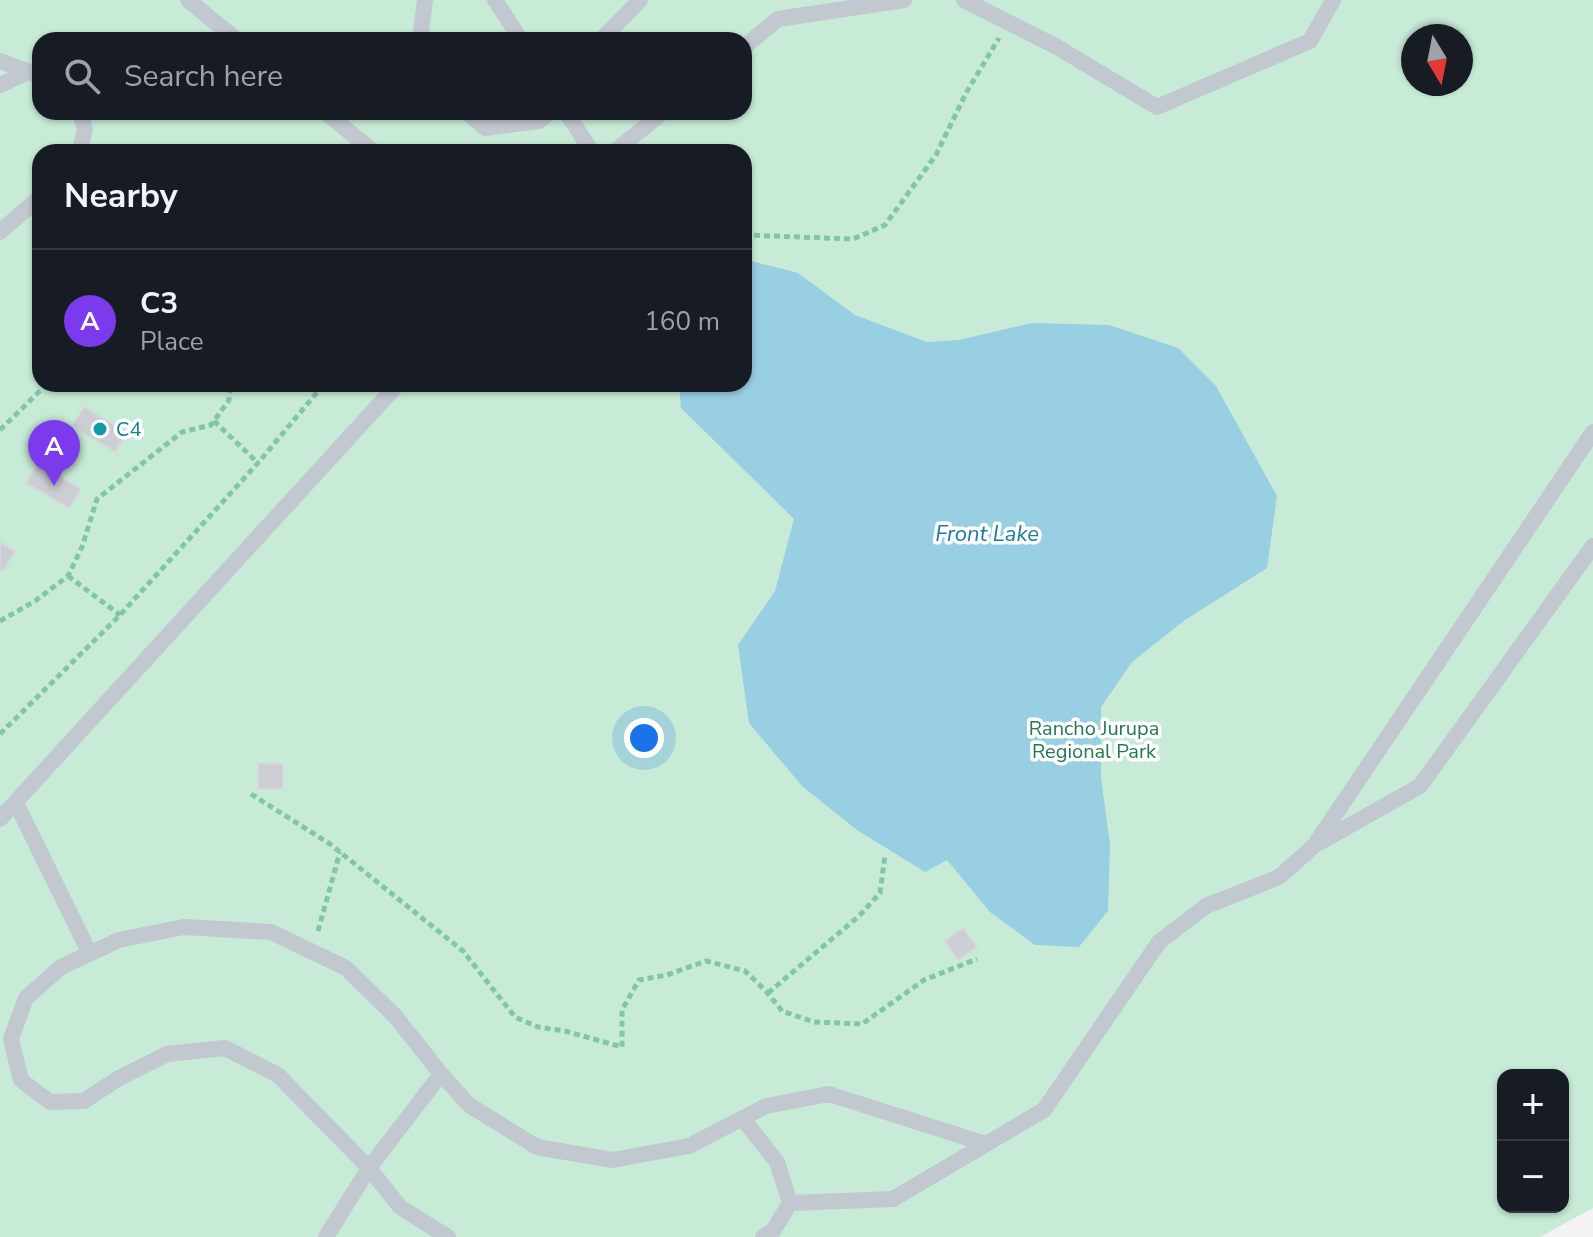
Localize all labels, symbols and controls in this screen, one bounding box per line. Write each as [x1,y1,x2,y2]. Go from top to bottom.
north arrow [1401,24,1473,96]
search box [32,32,752,120]
icon: search [60,54,104,98]
text: Search here [124,56,283,97]
text: Nearby [64,173,178,219]
text: C3 [140,283,178,324]
text: A [80,304,100,339]
text: 160 m [644,304,720,339]
text: Place [140,324,204,359]
place label: C4 [116,416,141,443]
pin: A [28,420,80,486]
marker: C4 [91,420,109,438]
water label: Front Lake [935,519,1039,549]
park label: Rancho Jurupa Regional Park [1029,715,1159,765]
your location [624,718,664,758]
map controls [1497,1069,1569,1213]
button: + [1497,1069,1569,1141]
button: − [1497,1141,1569,1213]

